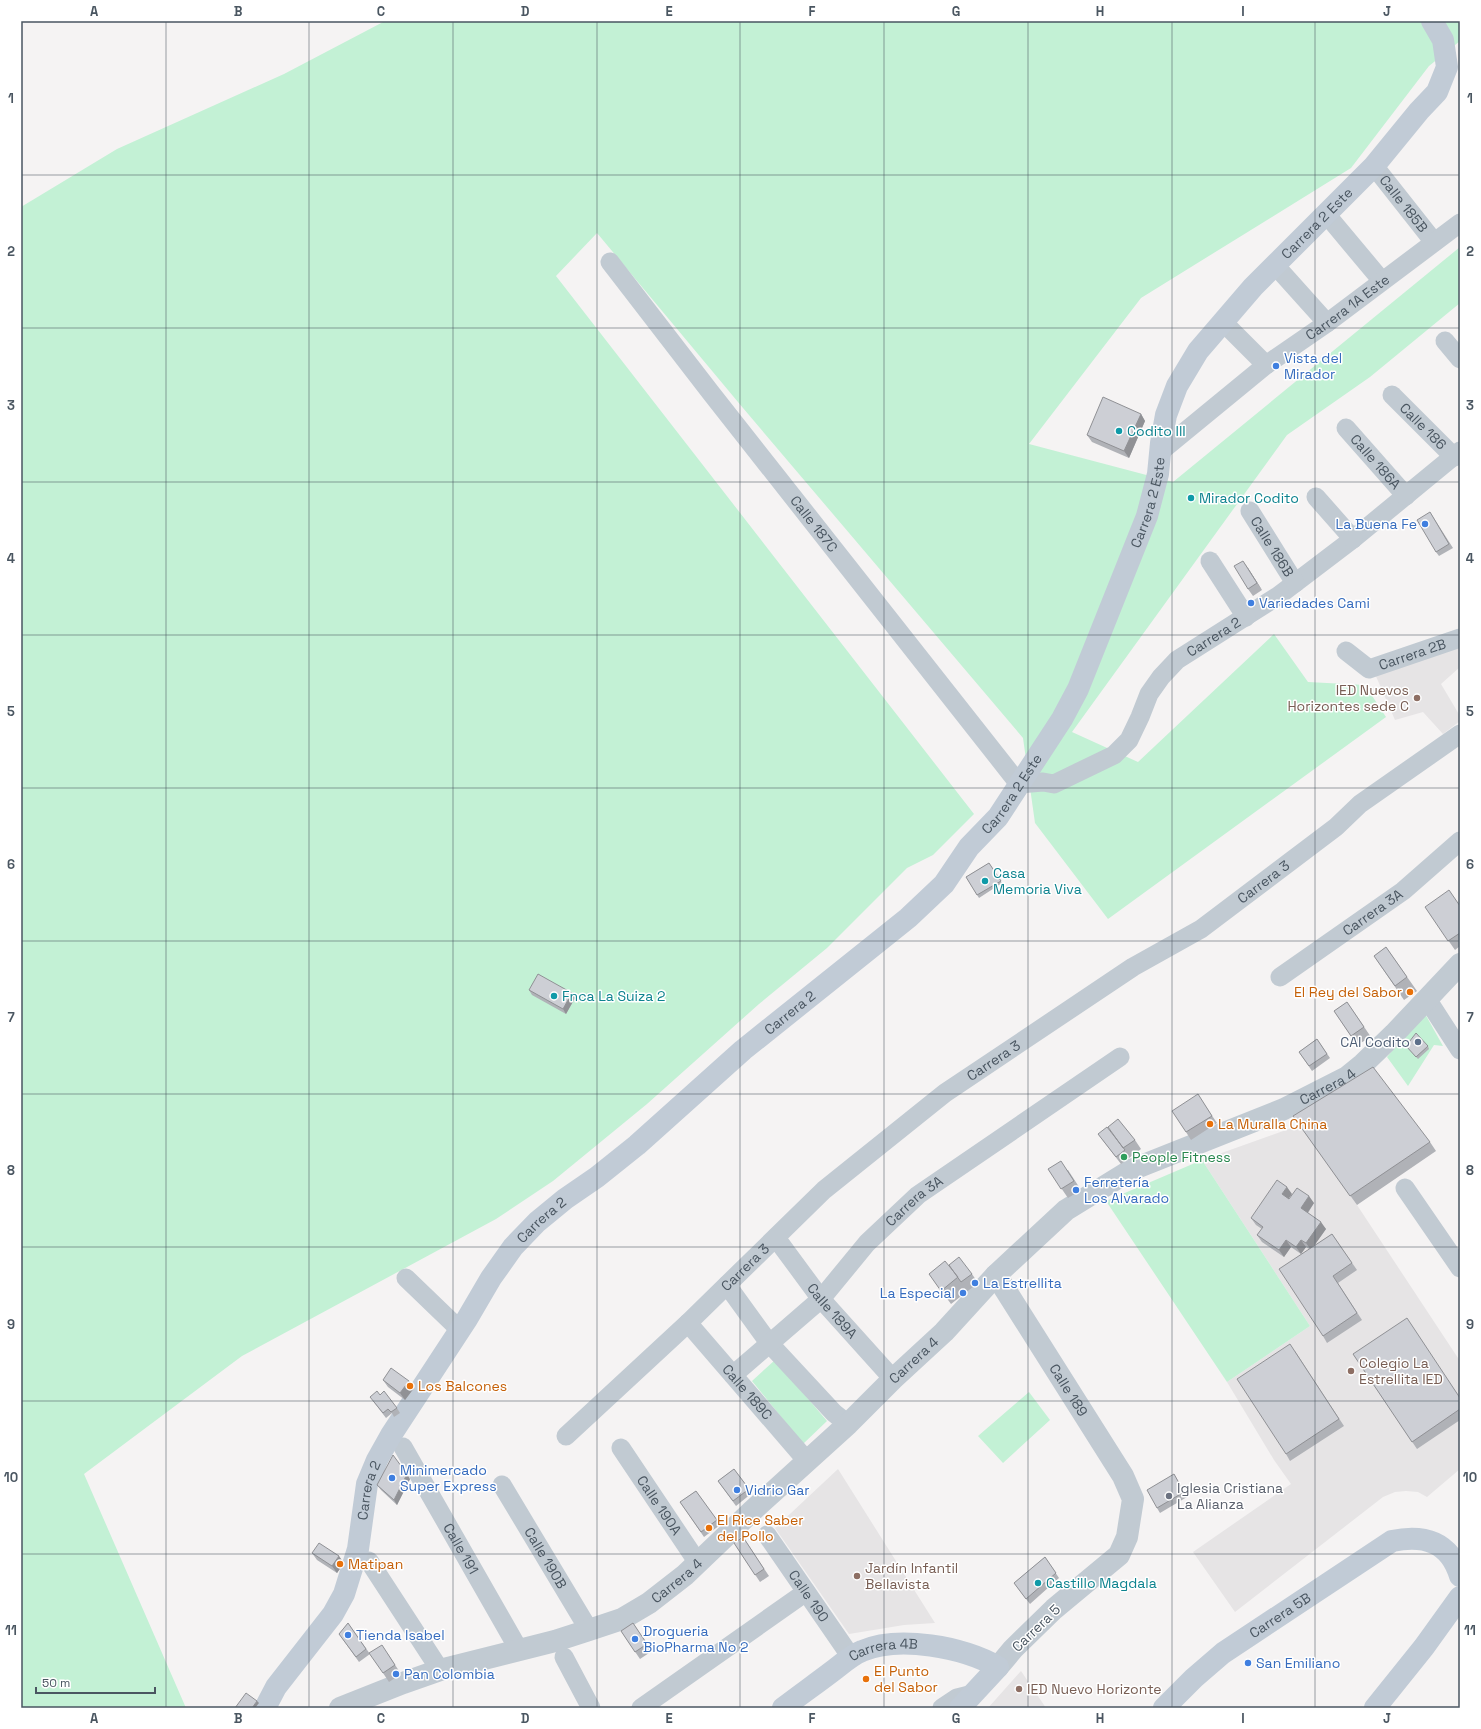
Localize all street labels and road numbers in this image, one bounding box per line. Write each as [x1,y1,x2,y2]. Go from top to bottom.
street label: Calle 185B [1376,171,1432,236]
street label: Carrera 2 Este [1277,184,1356,263]
street label: Carrera 1A Este [1302,270,1393,344]
street label: Calle 186 [1396,399,1450,453]
street label: Calle 186A [1347,430,1405,493]
street label: Carrera 2 Este [1126,456,1169,551]
street label: Calle 187C [786,492,842,556]
street label: Calle 186B [1247,513,1298,580]
street label: Carrera 2 [1183,613,1244,661]
street label: Carrera 2B [1376,634,1448,674]
street label: Carrera 2 Este [977,750,1046,838]
street label: Carrera 3 [1234,856,1293,907]
street label: Carrera 3A [1339,885,1406,940]
street label: Carrera 2 [760,987,819,1039]
street label: Carrera 3 [963,1036,1024,1085]
street label: Carrera 4 [1296,1064,1360,1109]
street label: Carrera 3A [882,1172,946,1230]
street label: Carrera 2 [513,1193,570,1247]
street label: Carrera 3 [717,1240,773,1295]
street label: Calle 189A [803,1279,861,1342]
street label: Carrera 4 [885,1332,942,1387]
street label: Calle 189C [718,1360,776,1424]
street label: Calle 189 [1045,1360,1092,1420]
street label: Carrera 2 [353,1458,385,1521]
street label: Calle 190A [633,1472,686,1539]
street label: Calle 191 [439,1520,483,1577]
street label: Calle 190B [520,1524,571,1592]
street label: Carrera 4 [647,1554,706,1607]
street label: Calle 190 [785,1566,833,1625]
street label: Carrera 5B [1246,1588,1314,1642]
street label: Carrera 5 [1008,1600,1064,1656]
street label: Carrera 4B [845,1635,918,1665]

